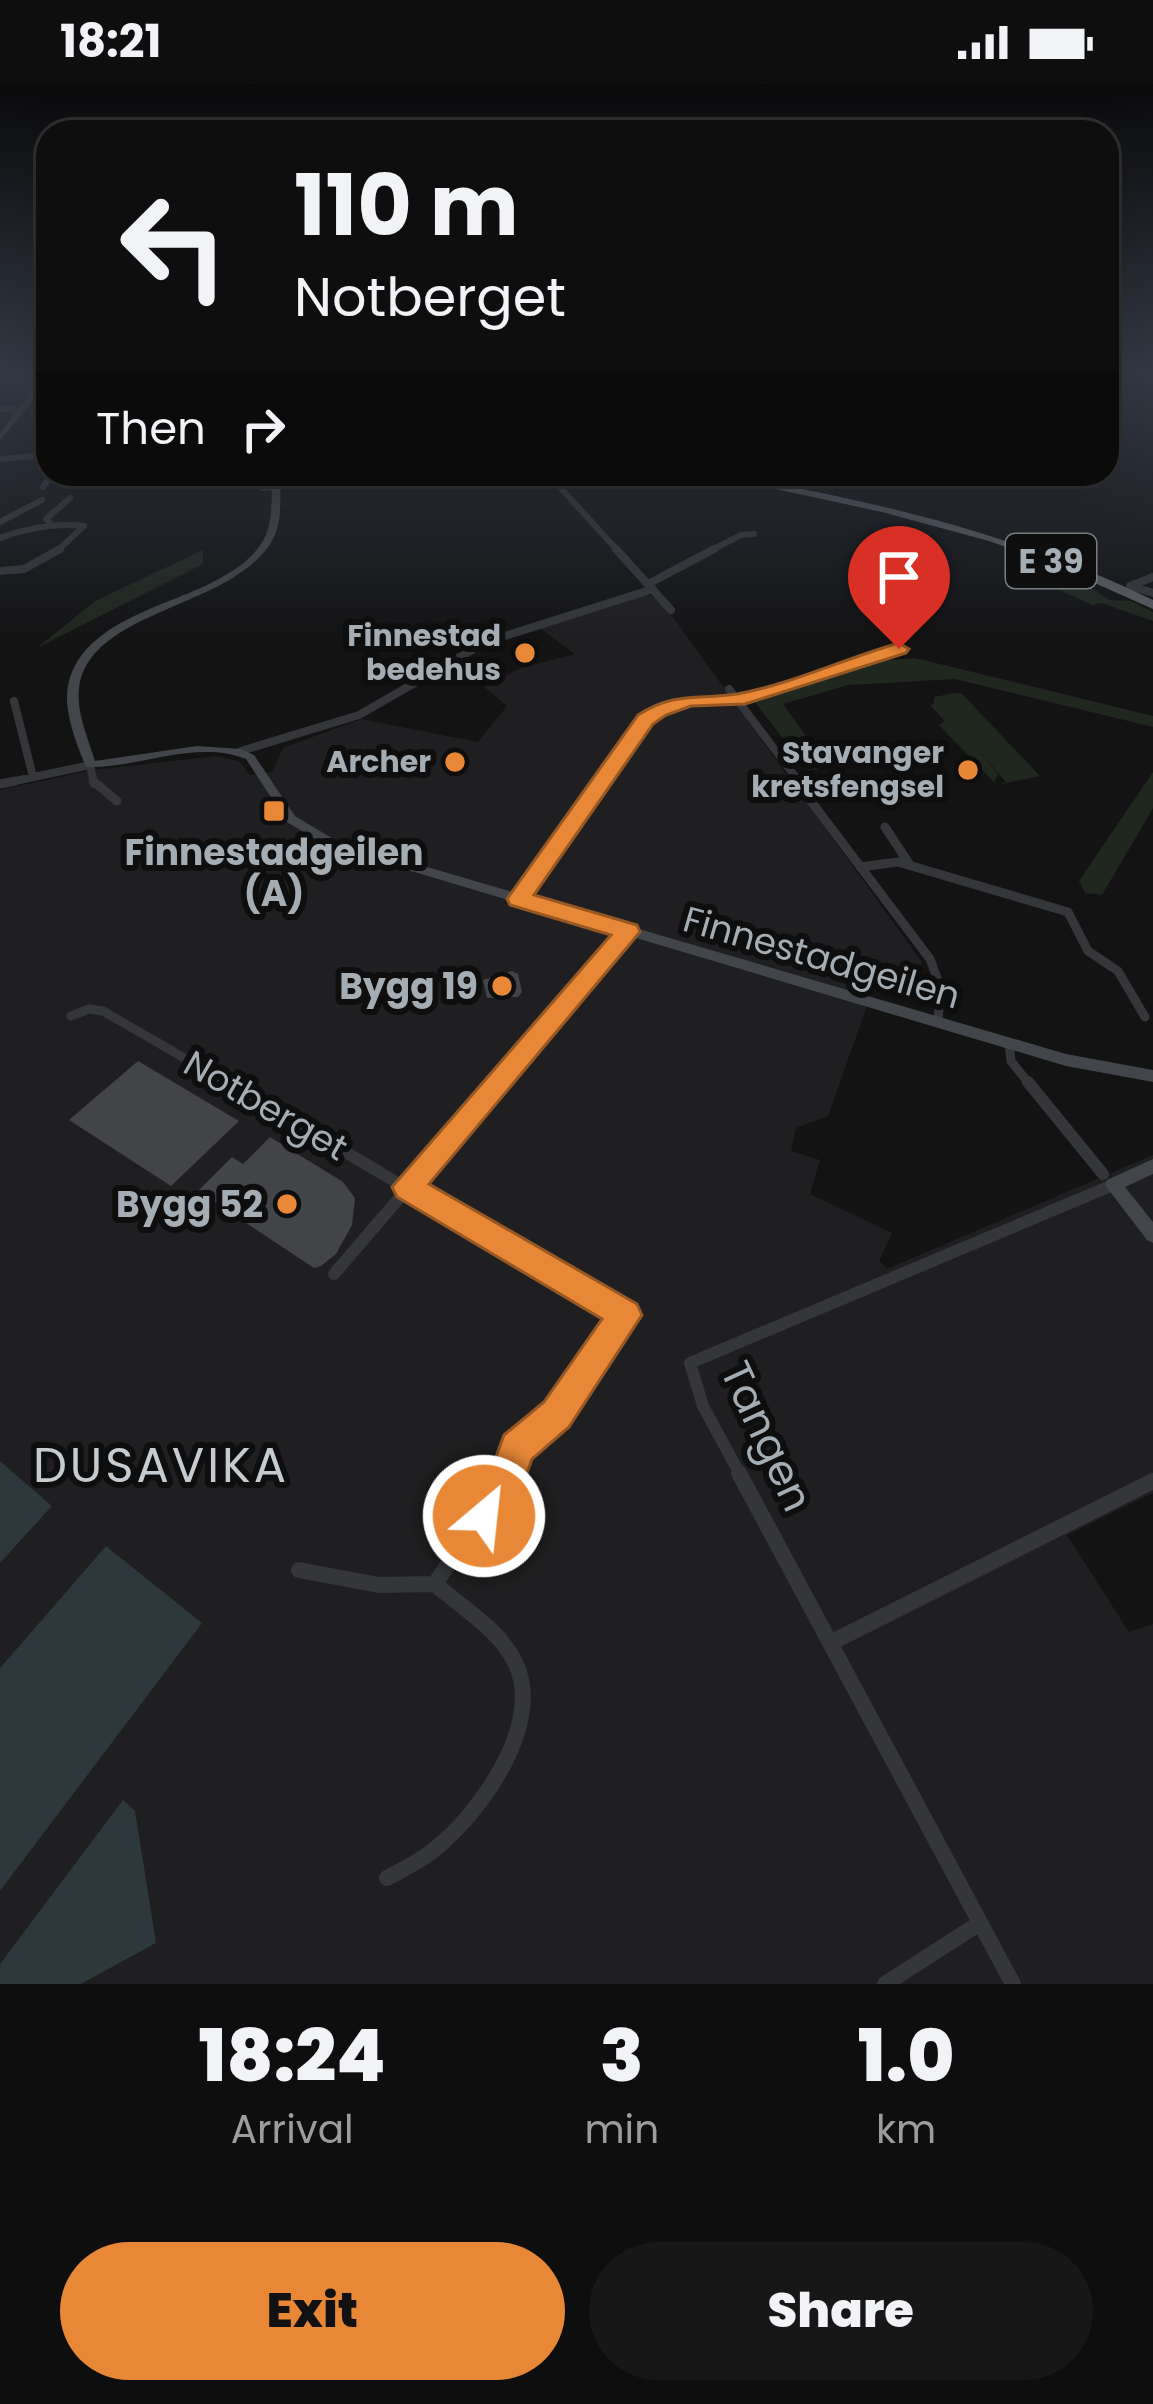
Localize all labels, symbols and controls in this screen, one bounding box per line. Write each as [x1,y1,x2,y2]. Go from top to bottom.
text: 18:21 [60,10,161,73]
text: 110 m [294,147,519,264]
icon: left [96,168,252,324]
text: Notberget [294,259,566,335]
icon: right [230,396,296,462]
text: Then [96,397,206,460]
pin [848,526,950,649]
road number: E 39 [1006,534,1096,588]
icon: arrive [866,544,932,610]
place label: Finnestad bedehus [347,614,501,691]
marker: Finnestad bedehus [512,640,538,666]
place label: Stavanger kretsfengsel [751,731,944,808]
place label: Archer [326,740,431,783]
marker: Archer [442,749,468,775]
marker: Stavanger kretsfengsel [955,757,981,783]
marker: Finnestadgeilen (A) [261,798,287,824]
place label: Finnestadgeilen (A) [125,827,423,919]
street label: Finnestadgeilen [678,894,966,1021]
place label: Bygg 19 [339,961,478,1012]
marker: Bygg 19 [489,973,515,999]
street label: Notberget [174,1038,357,1173]
place label: Bygg 52 [116,1179,263,1230]
marker: Bygg 52 [274,1191,300,1217]
street label: Tangen [706,1352,827,1521]
district label: DUSAVIKA [33,1432,289,1499]
position arrow [421,1453,547,1579]
text: 18:24 [199,2005,386,2106]
text: 3 [600,2005,644,2106]
text: 1.0 [858,2005,954,2106]
text: Arrival [231,2102,354,2157]
text: min [584,2102,659,2157]
text: km [876,2102,936,2157]
button: Exit [60,2242,565,2380]
button: Share [589,2242,1093,2380]

